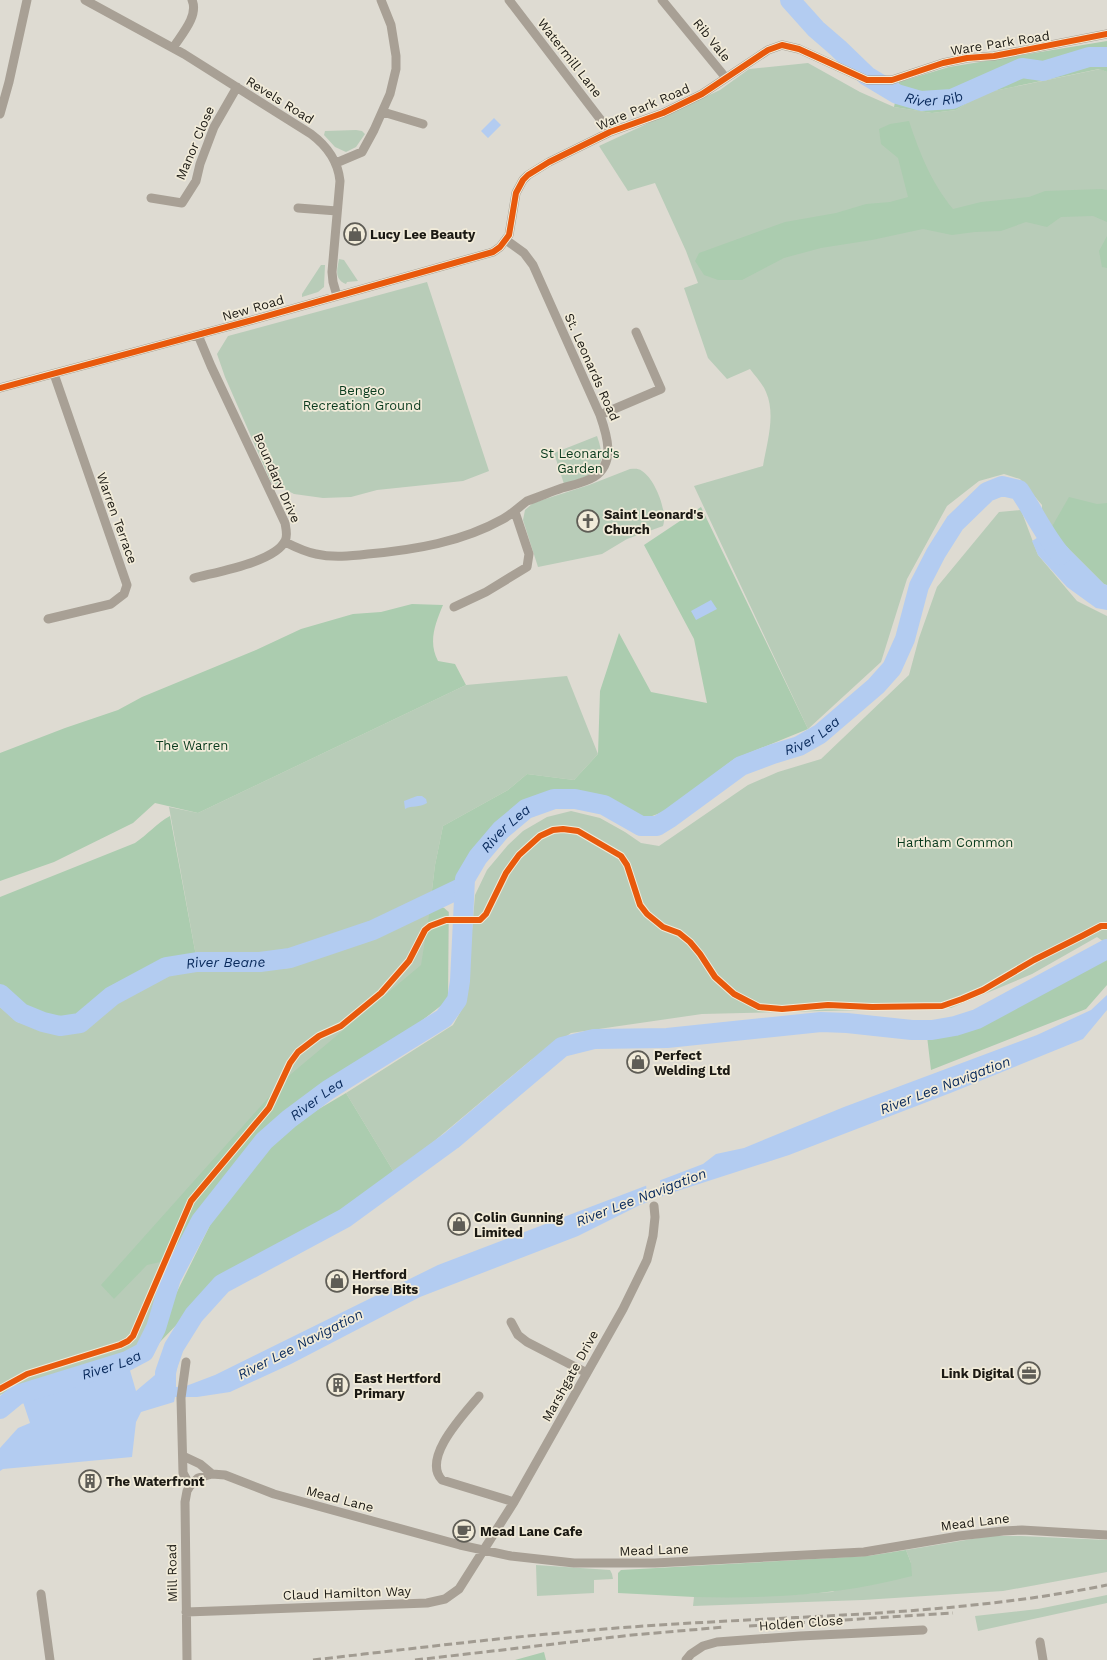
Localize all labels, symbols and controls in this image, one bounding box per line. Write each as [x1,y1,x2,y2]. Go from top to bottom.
street label: Watermill Lane [535,16,605,100]
street label: Rib Vale [690,16,734,64]
street label: Ware Park Road [949,28,1051,58]
street label: Revels Road [243,73,317,127]
street label: Ware Park Road [594,81,692,133]
water label: River Rib [903,87,965,110]
street label: Manor Close [173,104,217,182]
shop icon: Lucy Lee Beauty [342,221,368,247]
place label: Lucy Lee Beauty [370,227,476,242]
street label: New Road [220,292,286,324]
street label: St. Leonards Road [562,311,622,423]
park label: Bengeo Recreation Ground [303,383,421,413]
street label: Boundary Drive [251,431,303,525]
park label: St Leonard's Garden [540,446,620,476]
street label: Warren Terrace [94,470,140,566]
place label: Saint Leonard's Church [604,507,704,537]
church icon: Saint Leonard's Church [575,508,601,534]
water label: River Lea [782,713,843,758]
park label: The Warren [156,738,228,753]
water label: River Lea [478,801,533,856]
park label: Hartham Common [897,835,1013,850]
water label: River Beane [185,953,266,972]
place label: Perfect Welding Ltd [654,1048,730,1078]
shop icon: Perfect Welding Ltd [625,1049,651,1075]
water label: River Lee Navigation [878,1053,1012,1117]
water label: River Lea [287,1074,347,1124]
water label: River Lee Navigation [574,1165,708,1229]
place label: Colin Gunning Limited [474,1210,564,1240]
shop icon: Colin Gunning Limited [446,1211,472,1237]
place label: Hertford Horse Bits [352,1267,418,1297]
shop icon: Hertford Horse Bits [324,1268,350,1294]
water label: River Lee Navigation [235,1305,365,1383]
street label: Marshgate Drive [539,1328,601,1424]
water label: River Lea [80,1347,144,1383]
office icon: Link Digital [1016,1360,1042,1386]
place label: Link Digital [941,1366,1015,1381]
place label: East Hertford Primary [354,1371,441,1401]
building icon: East Hertford Primary [325,1372,351,1398]
building icon: The Waterfront [77,1468,103,1494]
place label: The Waterfront [106,1474,205,1489]
street label: Mead Lane [305,1483,375,1515]
street label: Mead Lane [940,1510,1010,1534]
cafe icon: Mead Lane Cafe [451,1518,477,1544]
place label: Mead Lane Cafe [480,1524,583,1539]
street label: Mead Lane [619,1541,689,1559]
street label: Mill Road [164,1544,180,1602]
street label: Claud Hamilton Way [283,1583,412,1603]
street label: Holden Close [758,1613,844,1633]

